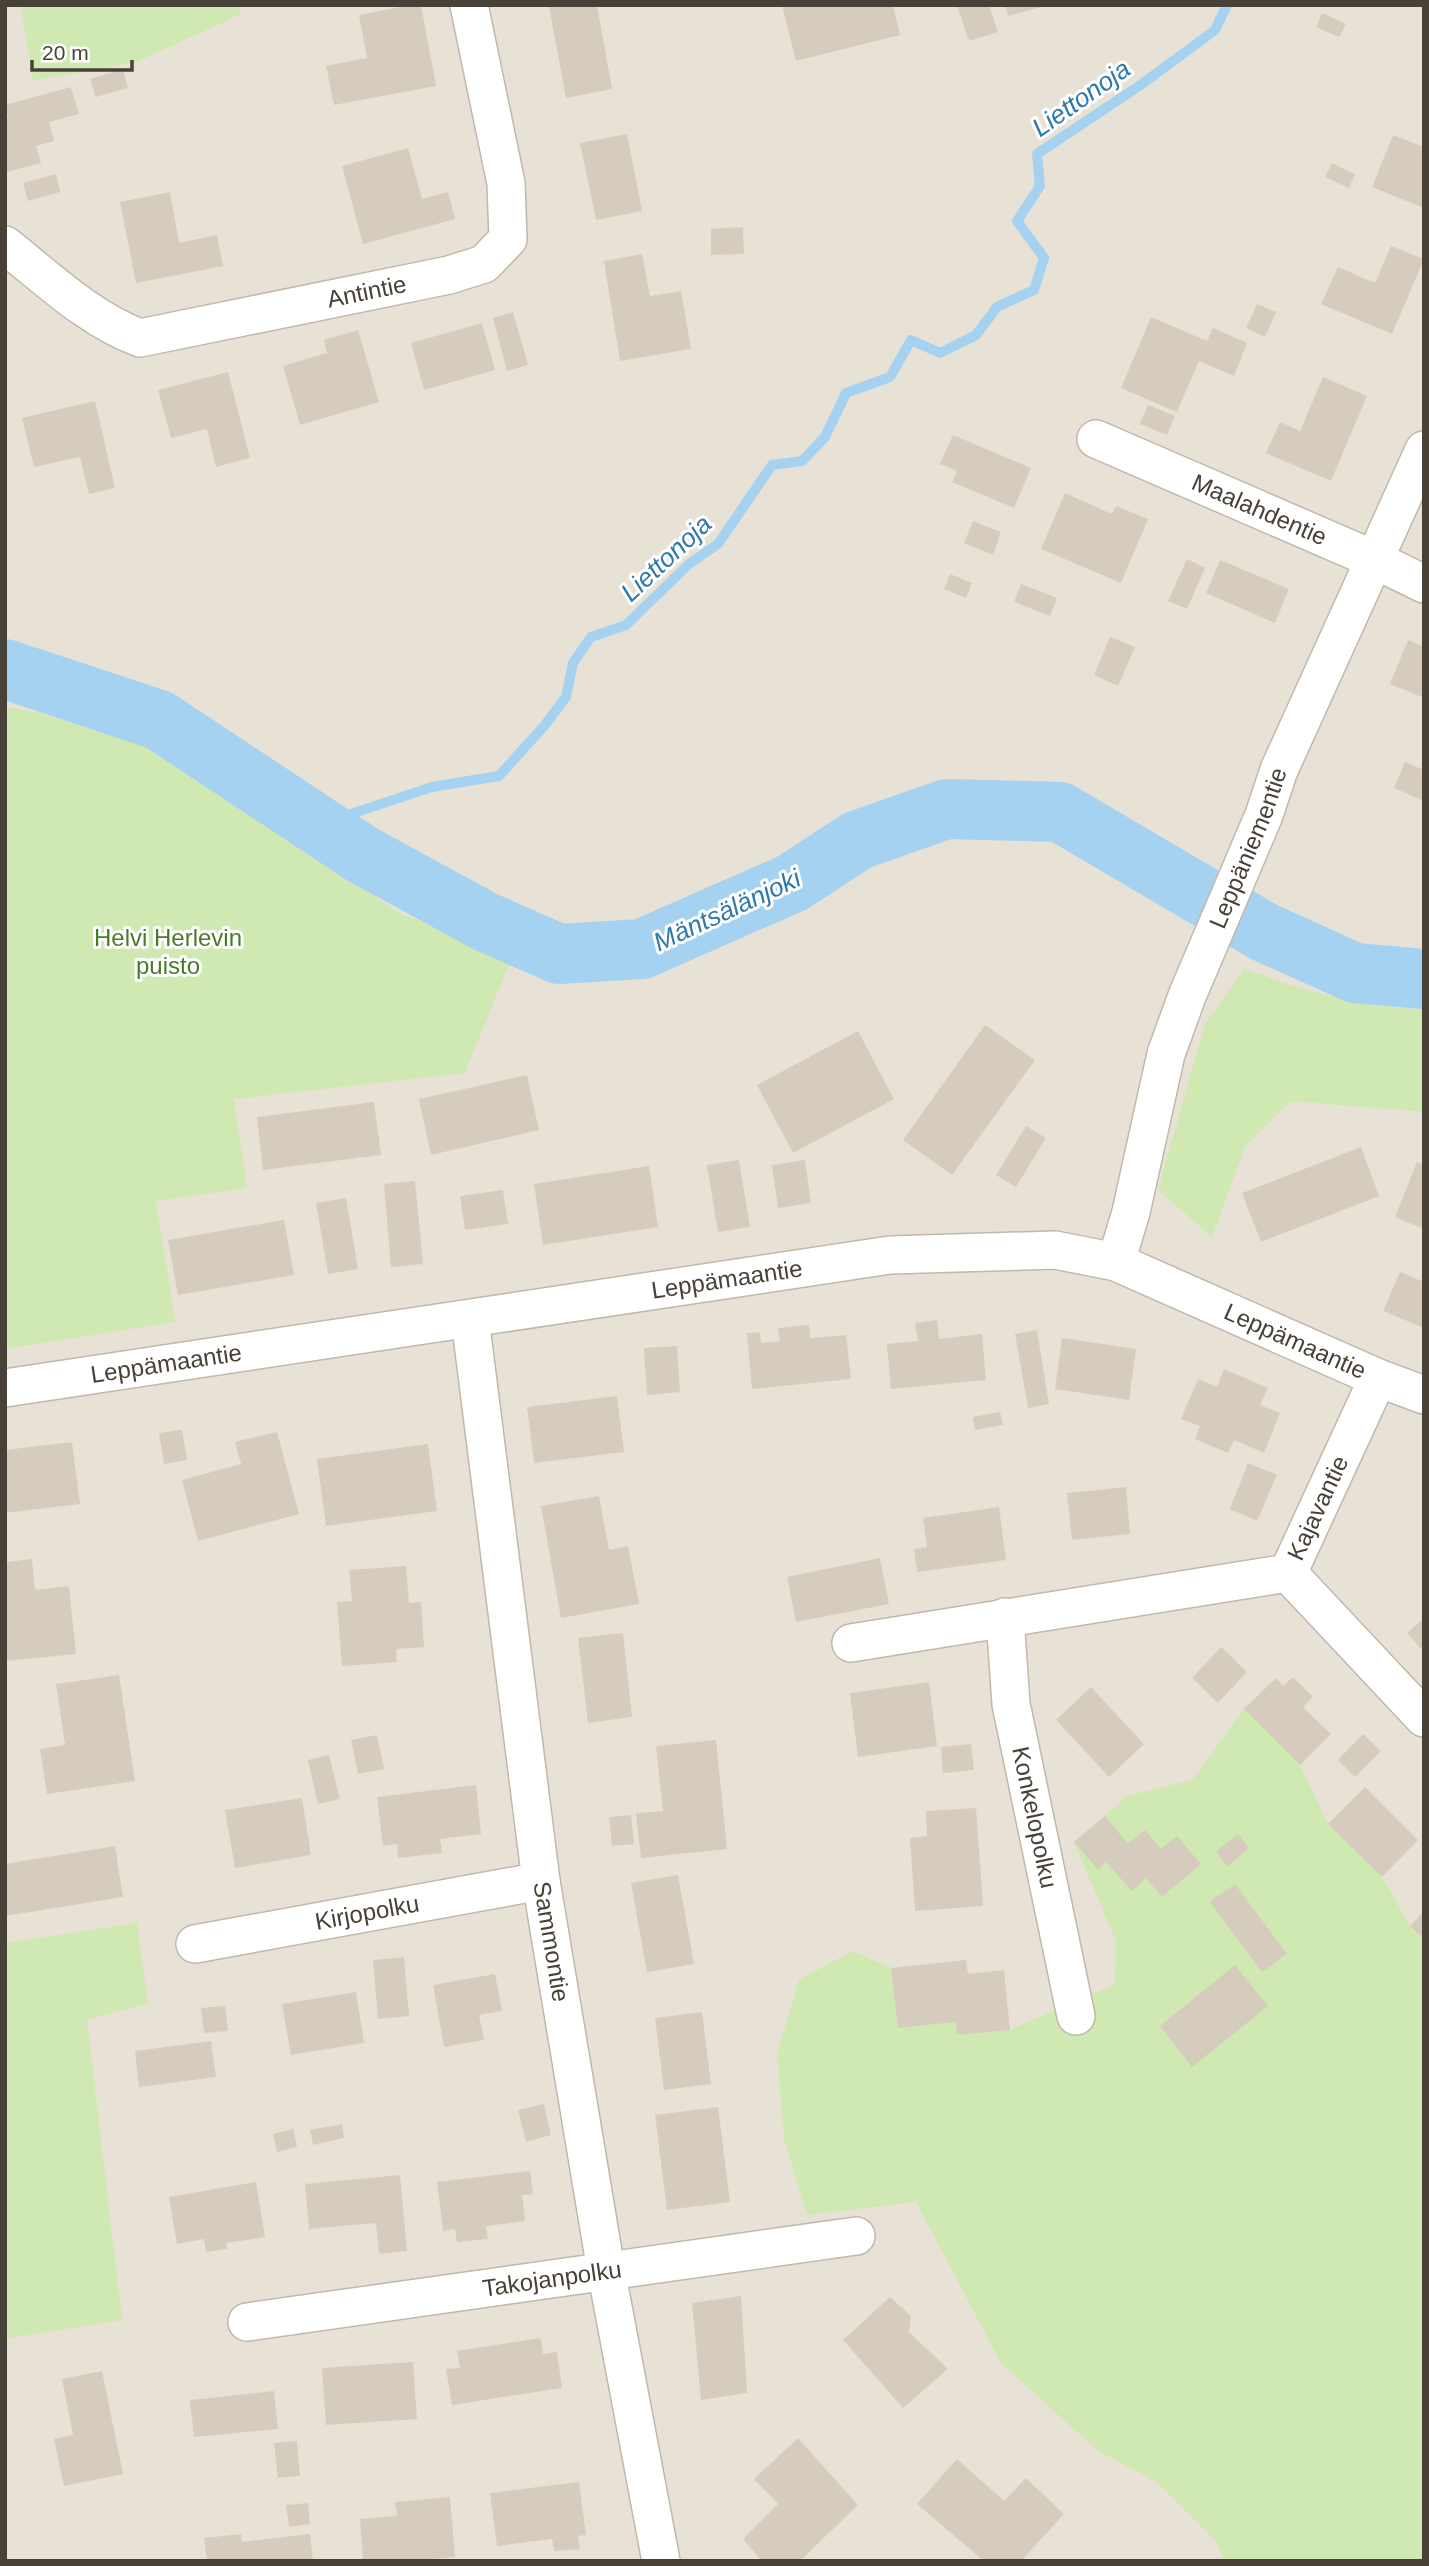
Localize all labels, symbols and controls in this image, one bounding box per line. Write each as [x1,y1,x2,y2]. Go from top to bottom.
scale bar [32,28,131,72]
text: 20 m [42,41,89,64]
water label: Liettonoja [1026,53,1136,143]
street label: Antintie [325,270,408,313]
street label: Maalahdentie [1188,468,1331,550]
water label: Liettonoja [615,509,717,607]
street label: Leppäniementie [1203,764,1292,932]
water label: Mäntsälänjoki [649,862,806,957]
park label: Helvi Herlevin puisto [94,924,242,979]
street label: Leppämaantie [650,1254,804,1304]
street label: Leppämaantie [1220,1298,1370,1384]
street label: Leppämaantie [89,1339,243,1388]
street label: Kajavantie [1282,1451,1353,1564]
street label: Konkelopolku [1007,1744,1063,1891]
street label: Sammontie [528,1879,575,2004]
street label: Kirjopolku [313,1889,421,1935]
street label: Takojanpolku [481,2255,623,2302]

